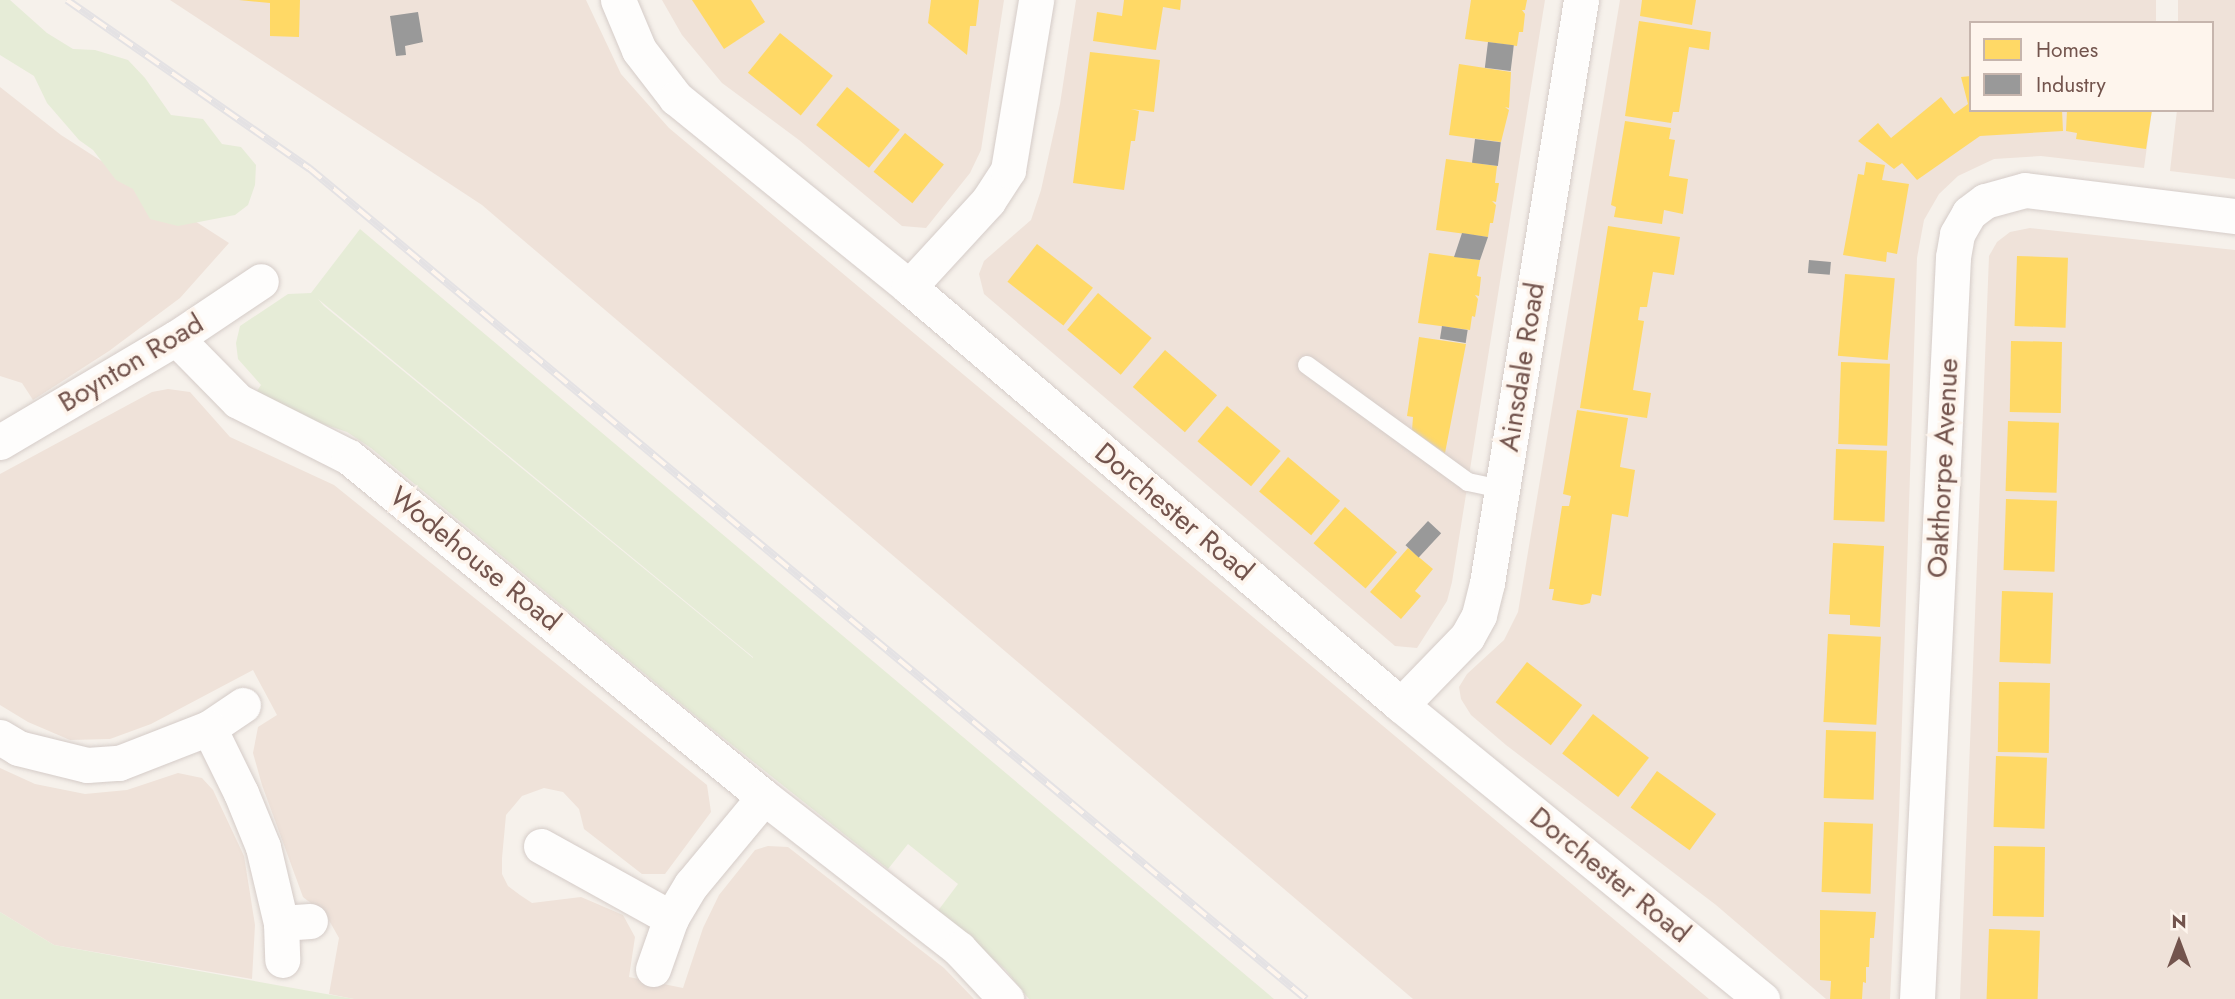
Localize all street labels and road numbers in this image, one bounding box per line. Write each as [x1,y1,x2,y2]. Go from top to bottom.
street label: Ainsdale Road [1492,280,1552,454]
street label: Boynton Road [52,307,210,419]
street label: Oakthorpe Avenue [1920,357,1966,579]
street label: Dorchester Road [1088,436,1260,588]
street label: Wodehouse Road [383,480,567,638]
street label: Dorchester Road [1523,800,1697,950]

